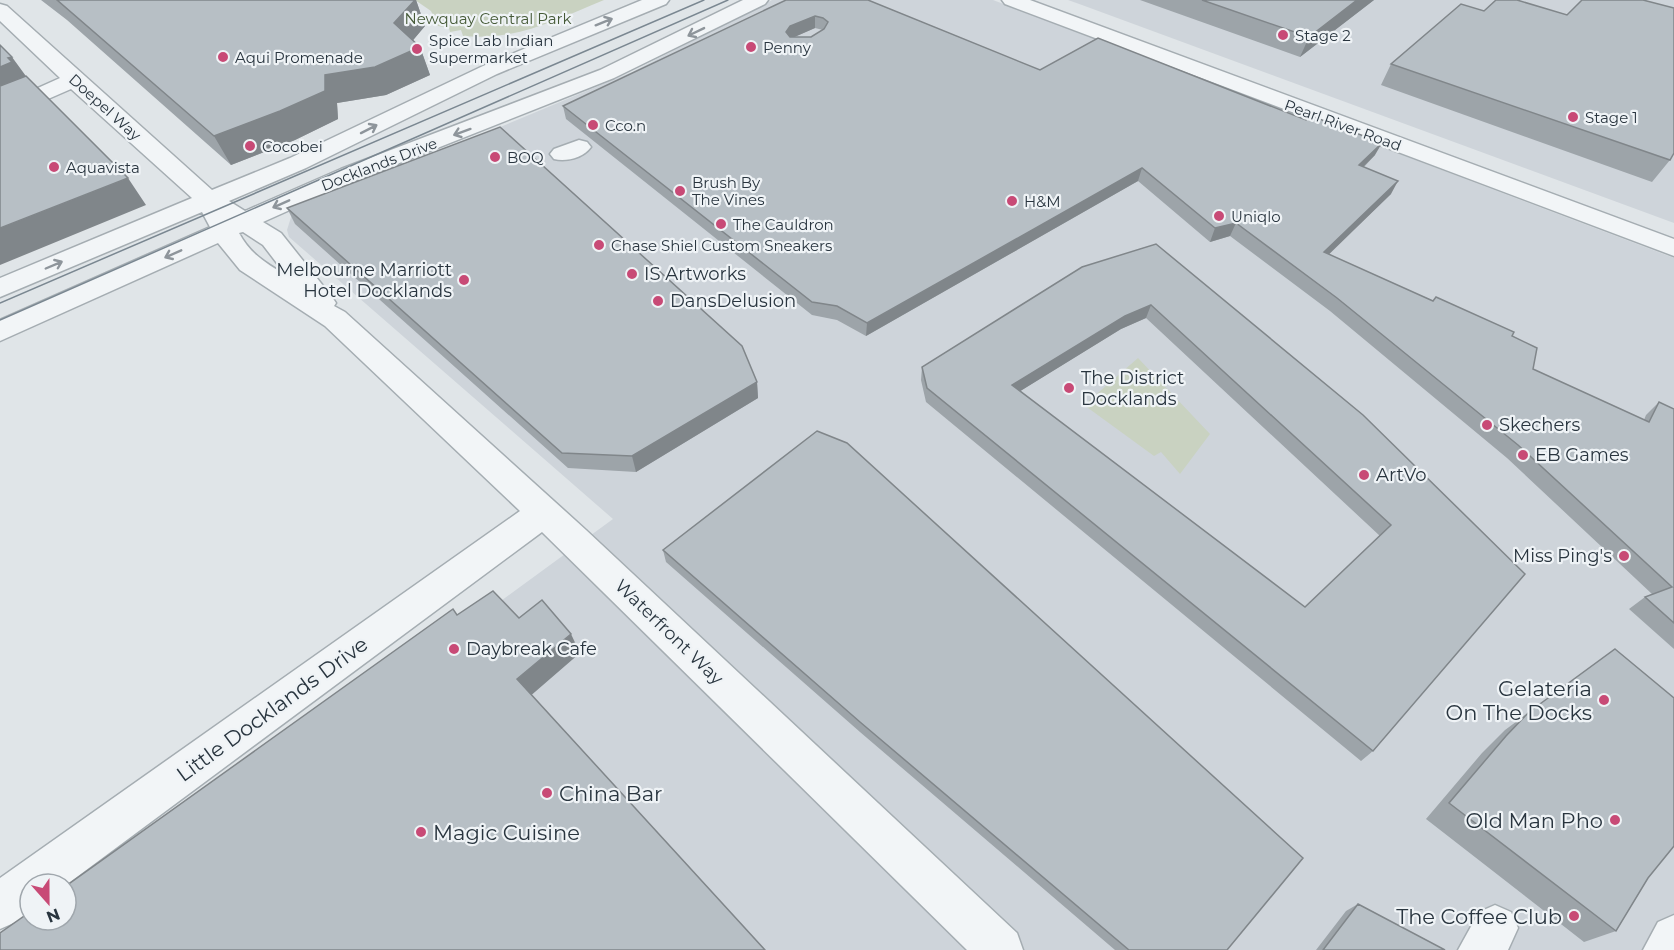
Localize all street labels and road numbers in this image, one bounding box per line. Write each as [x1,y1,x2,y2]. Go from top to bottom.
street label: Doepel Way [65,70,146,145]
street label: Pearl River Road [1282,95,1404,155]
street label: Docklands Drive [318,133,440,195]
street label: Waterfront Way [610,575,728,690]
street label: Little Docklands Drive [171,631,373,787]

